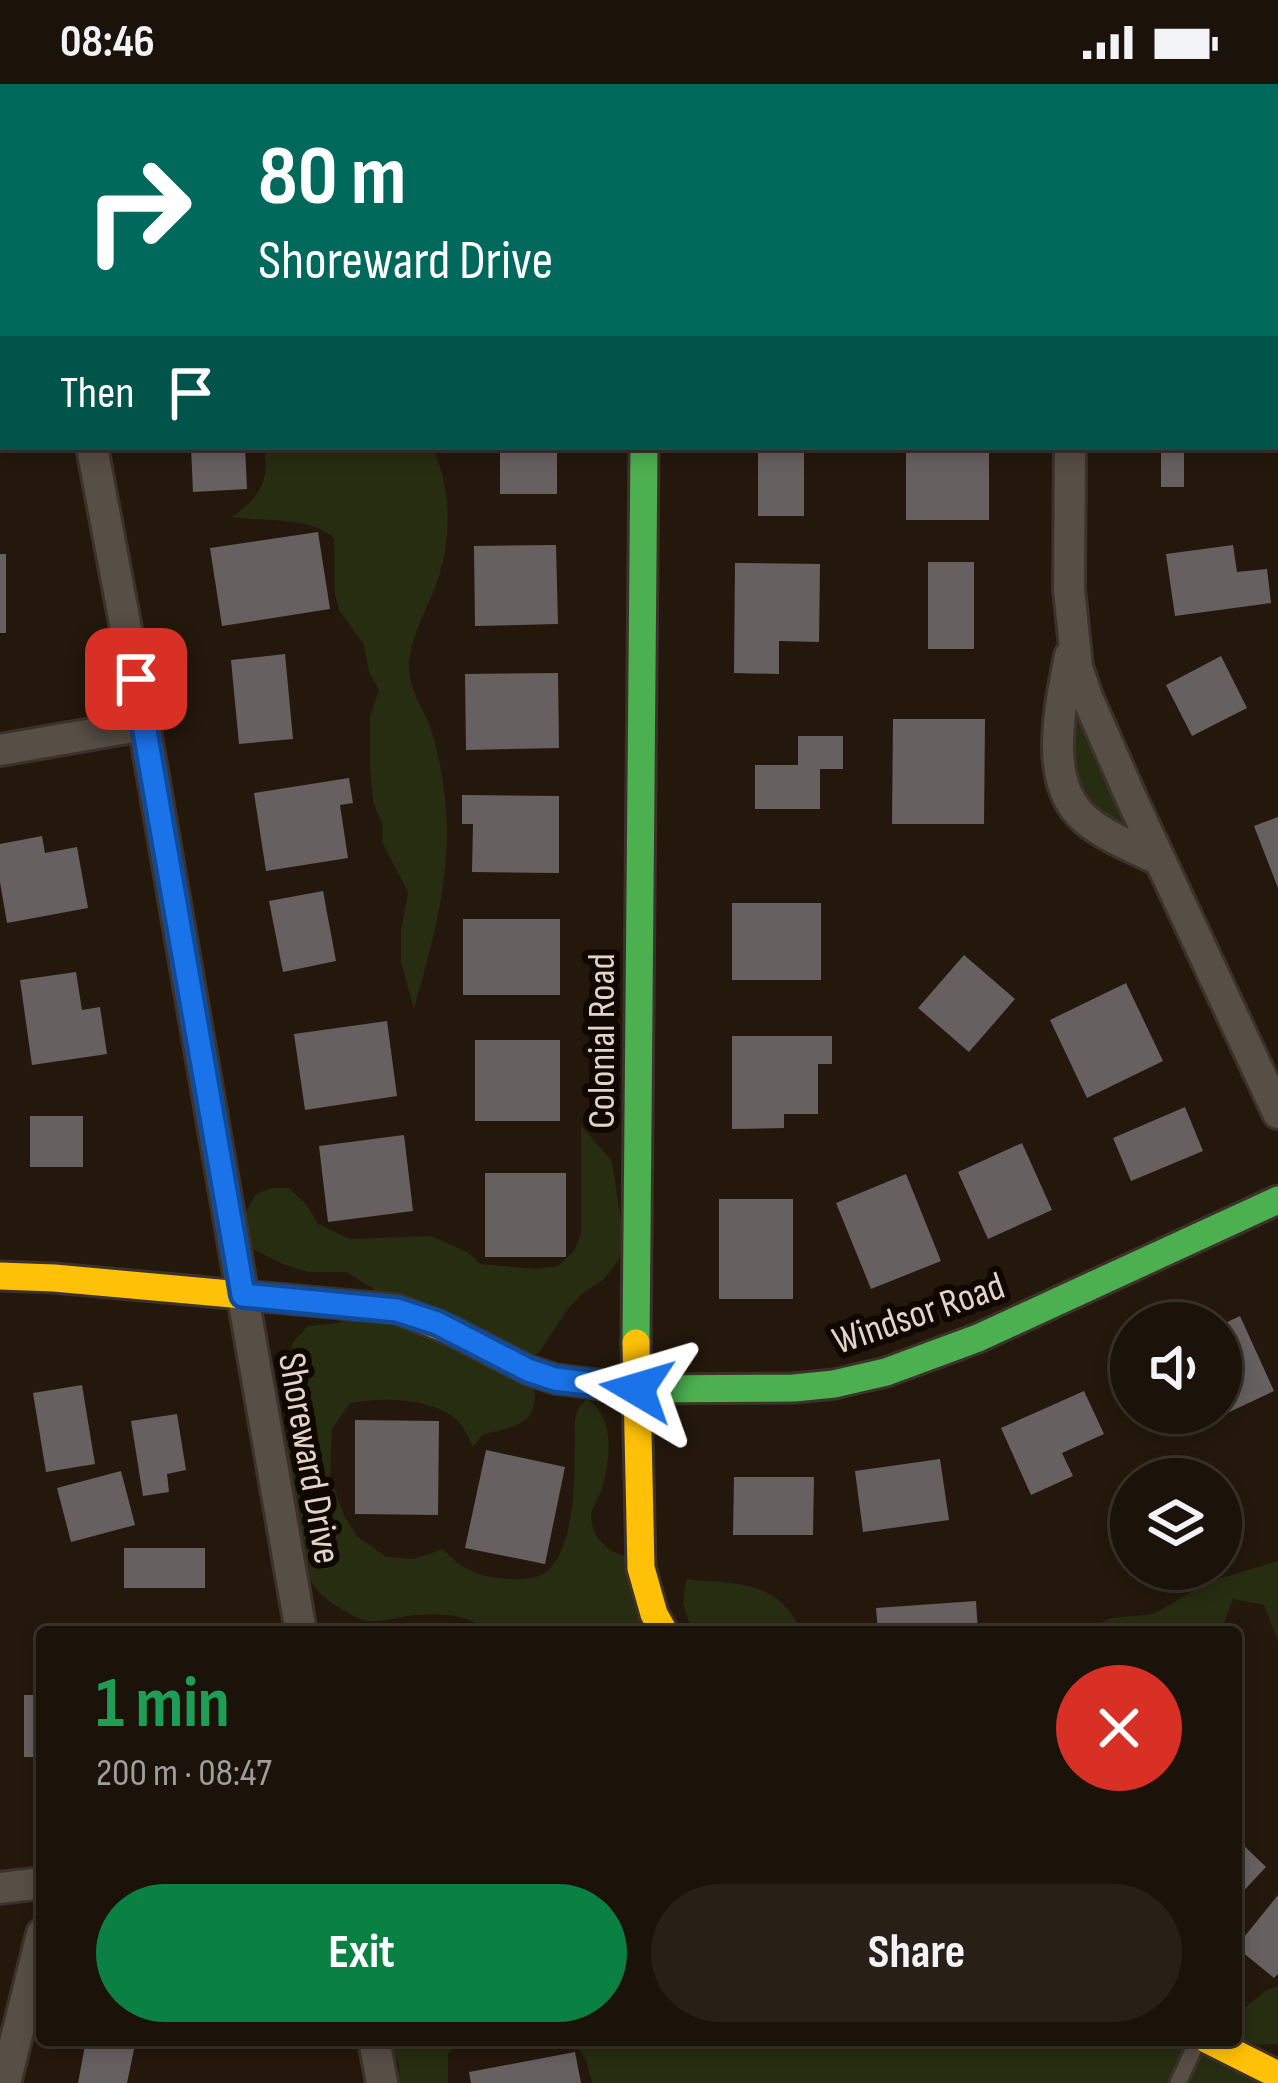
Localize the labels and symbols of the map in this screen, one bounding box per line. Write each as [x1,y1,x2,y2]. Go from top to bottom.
pin [85,628,187,730]
street label: Colonial Road [579,953,626,1129]
street label: Windsor Road [827,1263,1011,1366]
position arrow [574,1326,700,1452]
street label: Shoreward Drive [267,1349,350,1568]

